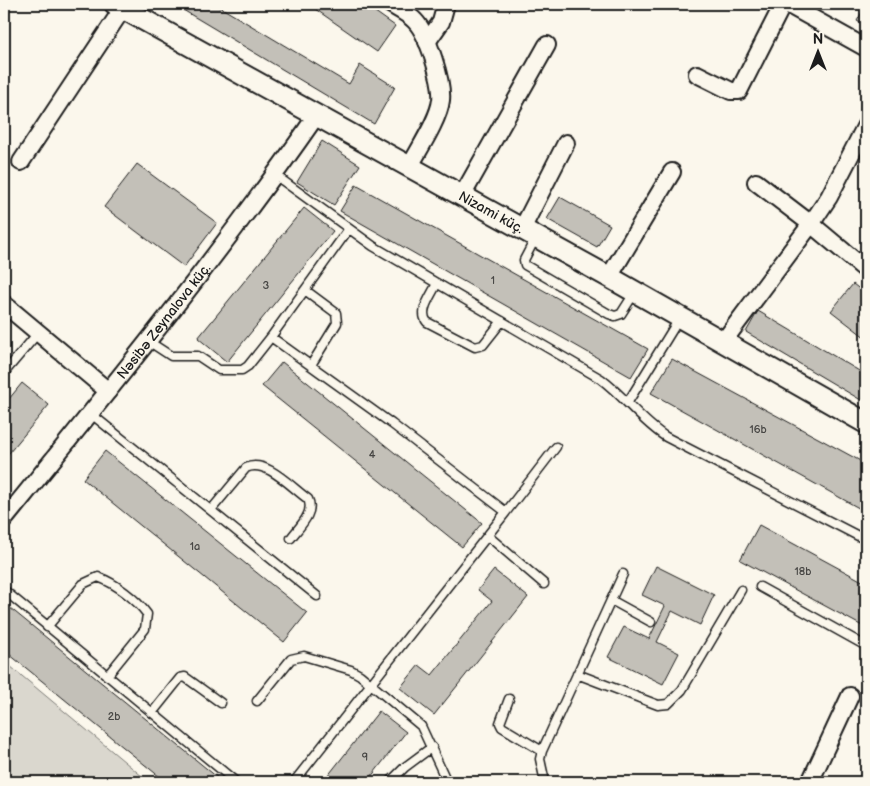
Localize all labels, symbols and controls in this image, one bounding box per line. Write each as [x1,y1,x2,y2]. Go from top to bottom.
north arrow [792,28,842,78]
text: N [813,31,823,48]
street label: Nizami küç. [456,187,527,237]
street label: Nəsibə Zeynalova küç. [113,260,214,382]
house number: 1 [491,274,495,287]
house number: 3 [263,279,270,292]
house number: 16b [749,423,767,436]
house number: 4 [369,448,376,461]
house number: 1a [190,540,200,553]
house number: 18b [795,565,811,578]
house number: 2b [108,710,120,723]
house number: 9 [362,751,368,764]

